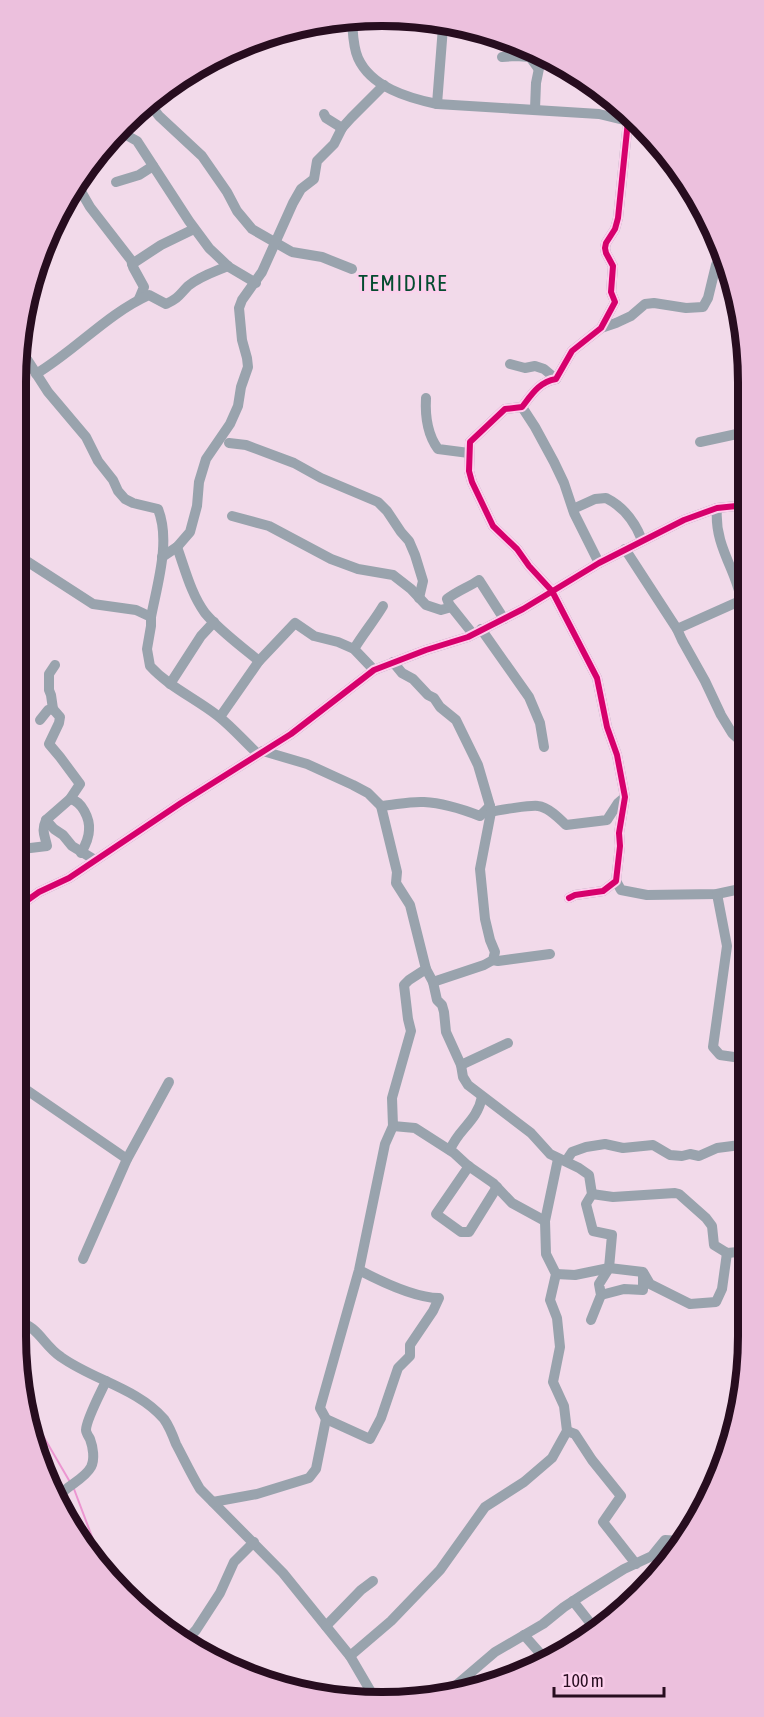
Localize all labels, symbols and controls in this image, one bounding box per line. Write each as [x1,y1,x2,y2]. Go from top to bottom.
district label: TEMIDIRE [358,270,448,296]
scale bar [554,1660,664,1698]
text: 100 m [563,1670,604,1691]

